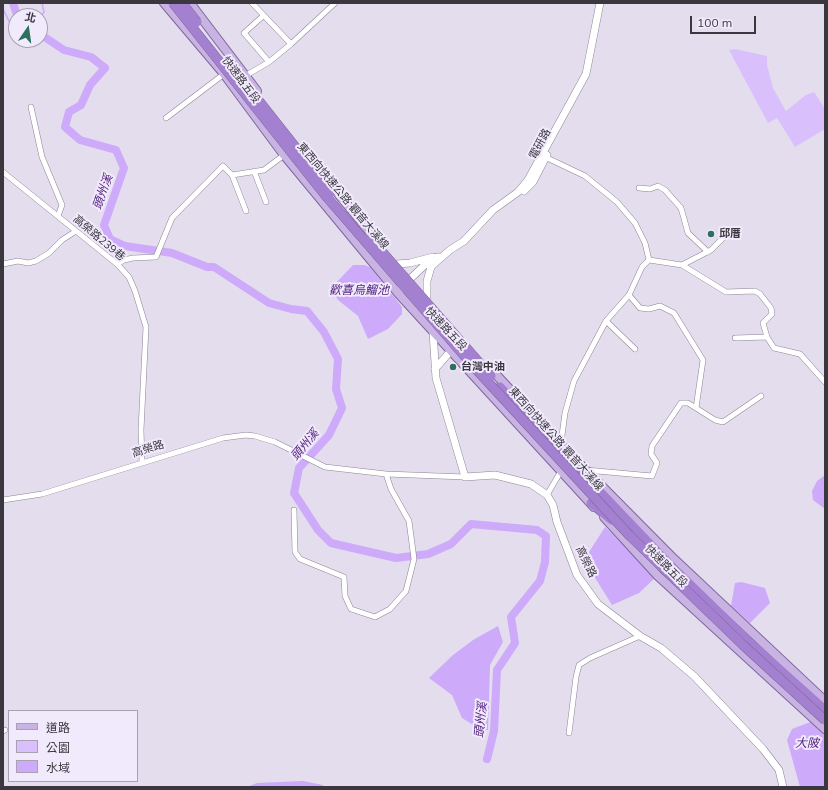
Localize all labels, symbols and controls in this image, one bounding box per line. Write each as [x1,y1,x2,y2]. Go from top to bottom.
north arrow [8,8,48,48]
scale bar [692,8,758,34]
text: 北 [24,9,37,25]
text: 100 m [697,15,732,30]
street label: 快速路五段 [219,54,263,106]
street label: 電研路 [526,126,554,162]
street label: 東西向快速公路 觀音大溪線 [295,140,391,252]
water label: 頭州溪 [90,173,116,211]
street label: 高榮路239巷 [70,212,128,264]
place label: 邱厝 [719,227,741,241]
marker: 邱厝 [706,229,716,239]
water label: 歡喜烏鰡池 [329,283,389,297]
street label: 快速路五段 [422,304,470,354]
place label: 台灣中油 [461,360,505,374]
marker: 台灣中油 [448,362,458,372]
street label: 東西向快速公路 觀音大溪線 [506,384,606,494]
water label: 頭州溪 [288,427,322,463]
street label: 高榮路 [130,438,166,460]
street label: 快速路五段 [642,542,690,590]
street label: 高榮路 [573,544,599,580]
water label: 頭州溪 [472,701,490,739]
legend [8,710,138,782]
text: 道路 [46,720,70,735]
water label: 大陂 [795,736,819,750]
text: 公園 [46,740,70,755]
text: 水域 [46,760,70,775]

